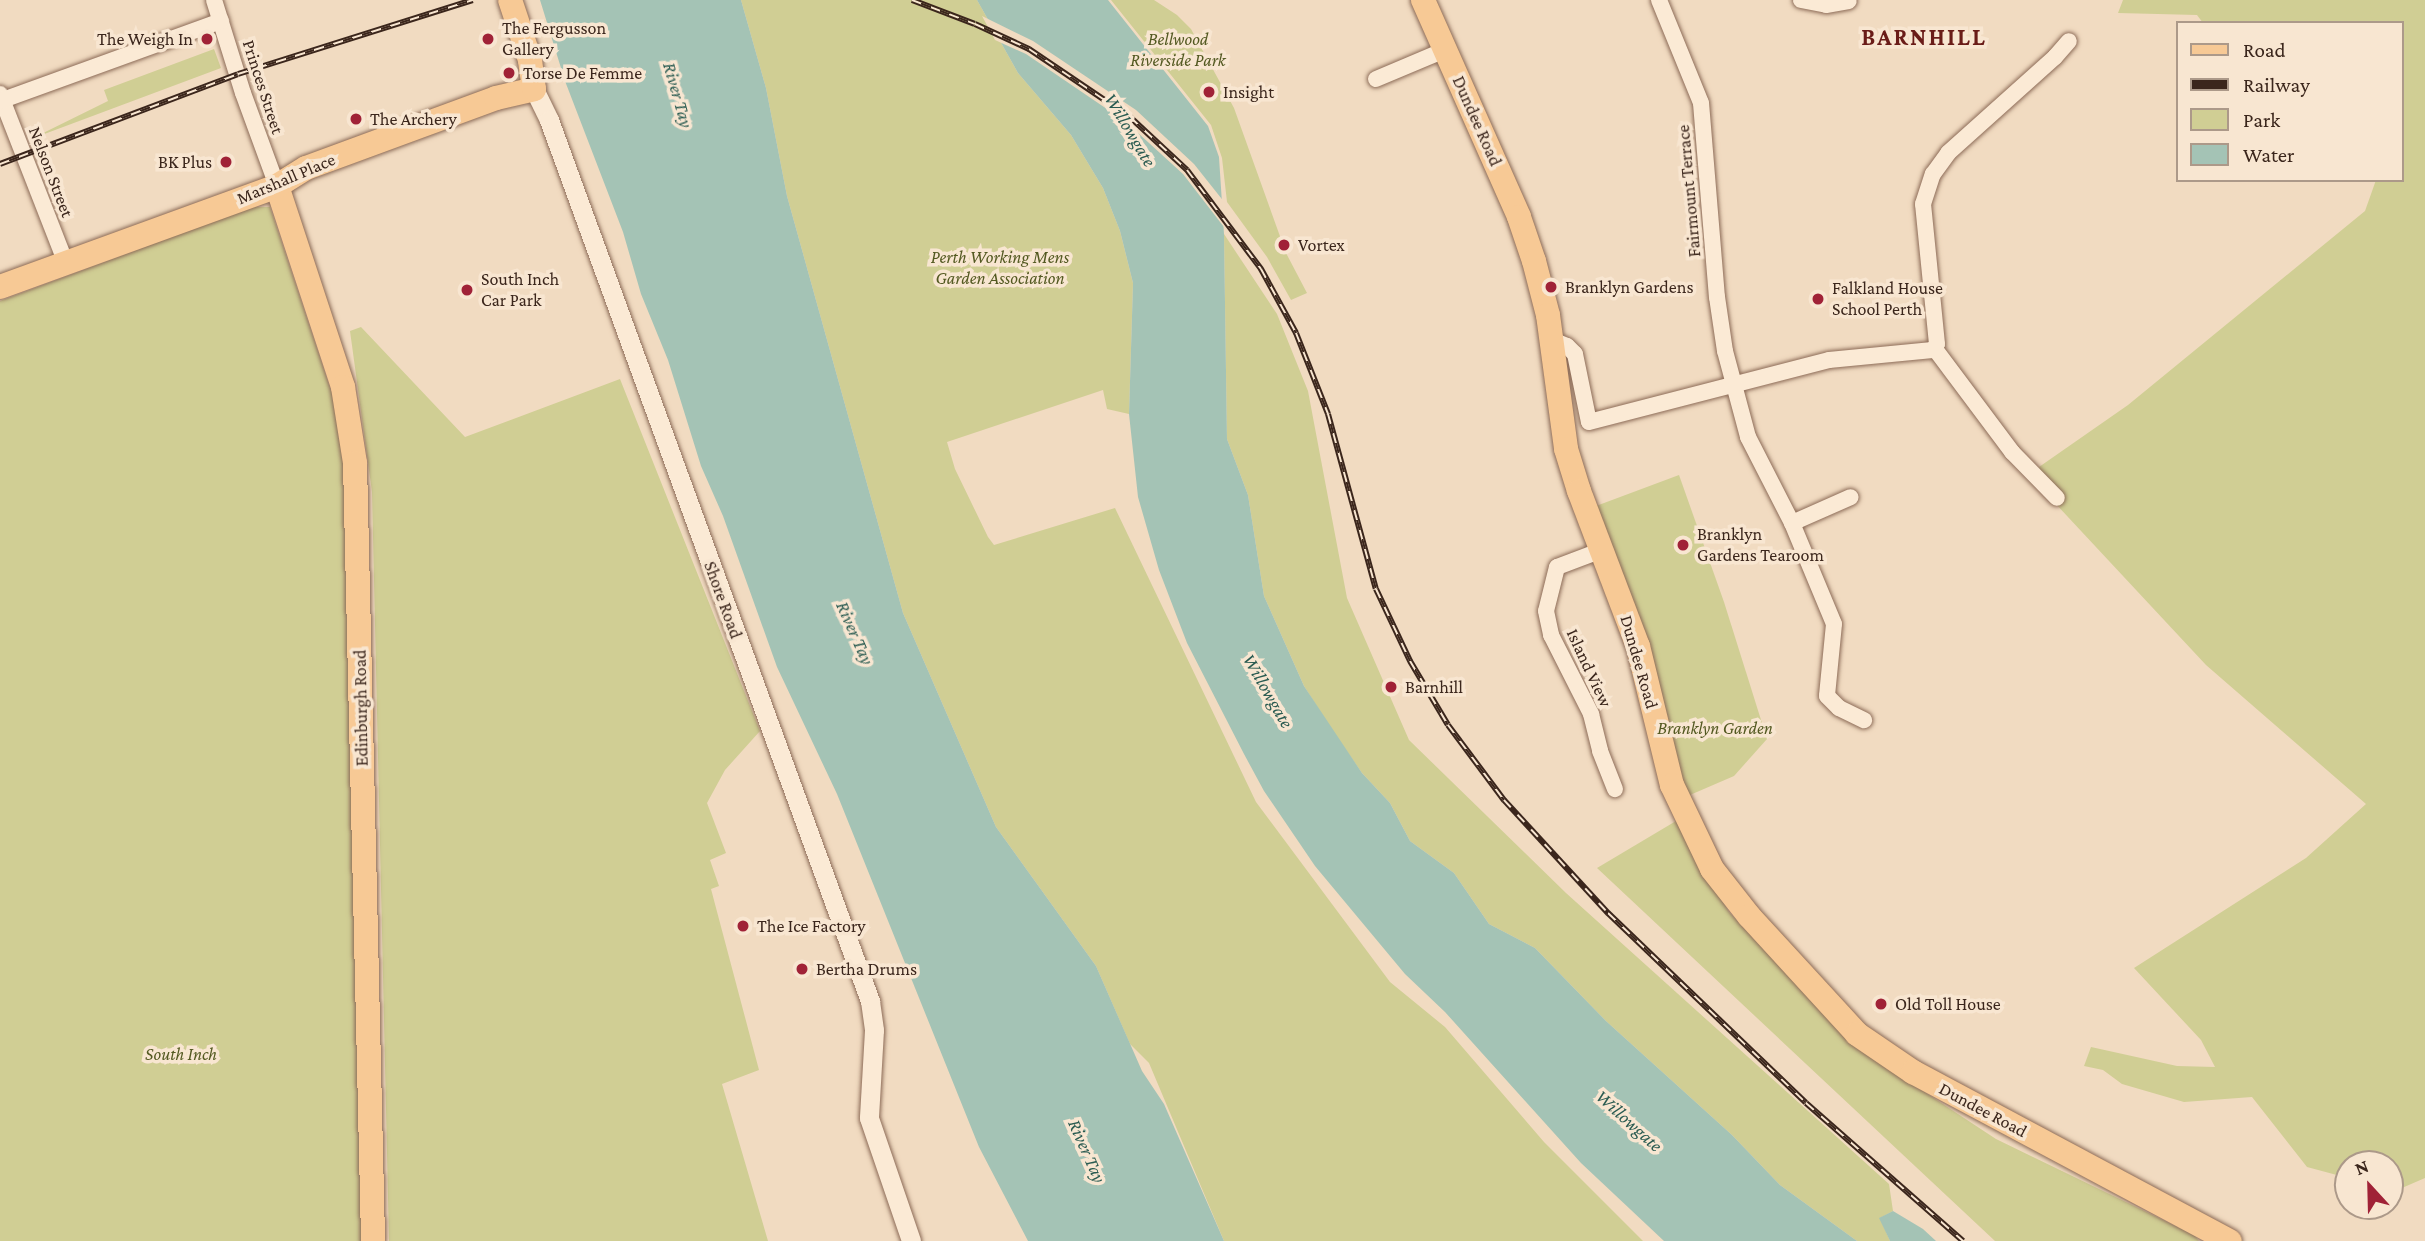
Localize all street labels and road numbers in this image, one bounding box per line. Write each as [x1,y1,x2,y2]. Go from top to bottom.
street label: Princes Street [238,37,288,137]
street label: Dundee Road [1448,73,1506,169]
street label: Nelson Street [24,124,78,220]
street label: Fairmount Terrace [1672,124,1706,258]
street label: Marshall Place [234,149,338,209]
street label: Shore Road [699,558,747,642]
street label: Dundee Road [1615,613,1663,711]
street label: Island View [1561,625,1617,711]
street label: Edinburgh Road [349,649,373,767]
street label: Dundee Road [1935,1078,2031,1142]

